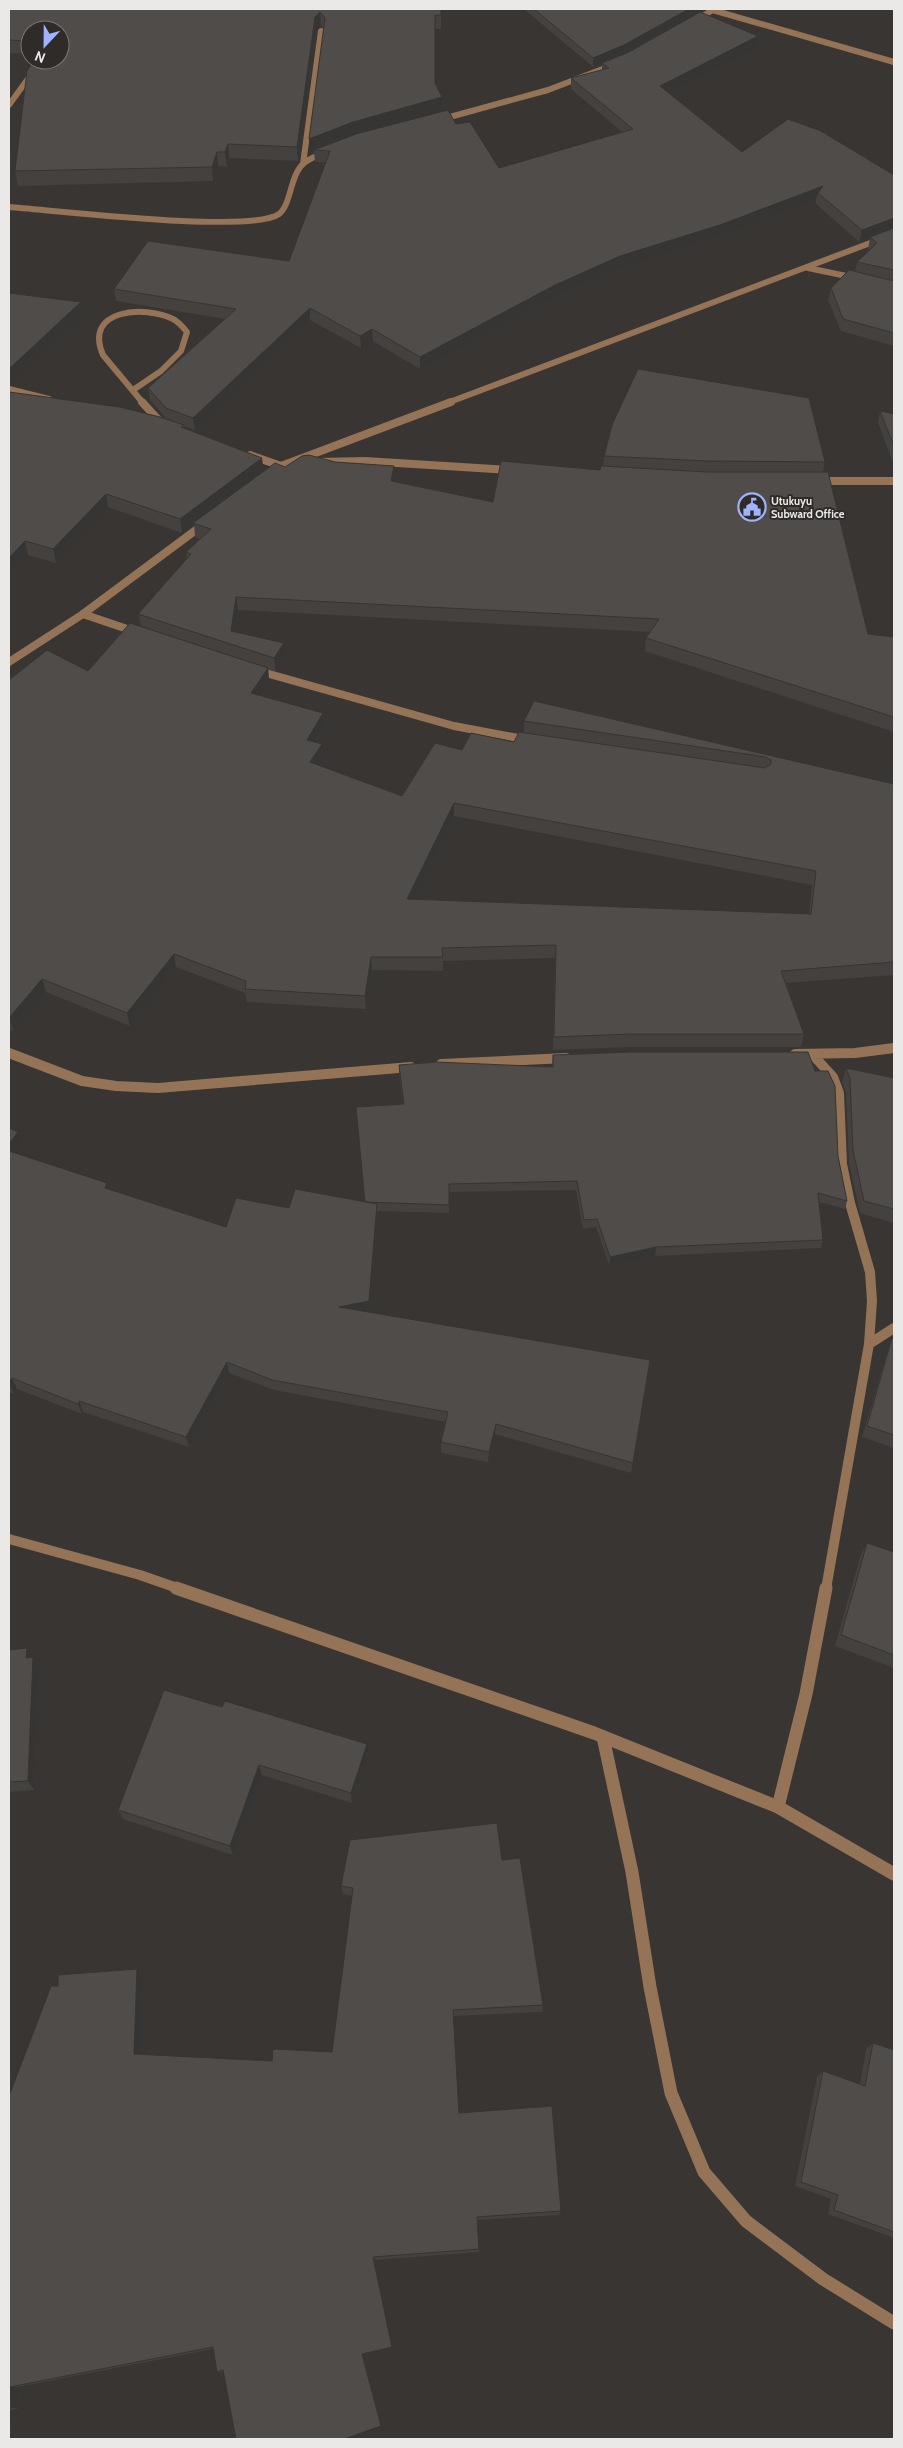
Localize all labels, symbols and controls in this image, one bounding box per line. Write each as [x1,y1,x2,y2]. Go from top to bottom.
north arrow [20,20,70,70]
text: N [32,47,48,67]
public building icon: Utukuyu Subward Office [737,492,767,522]
place label: Utukuyu Subward Office [771,494,845,521]

